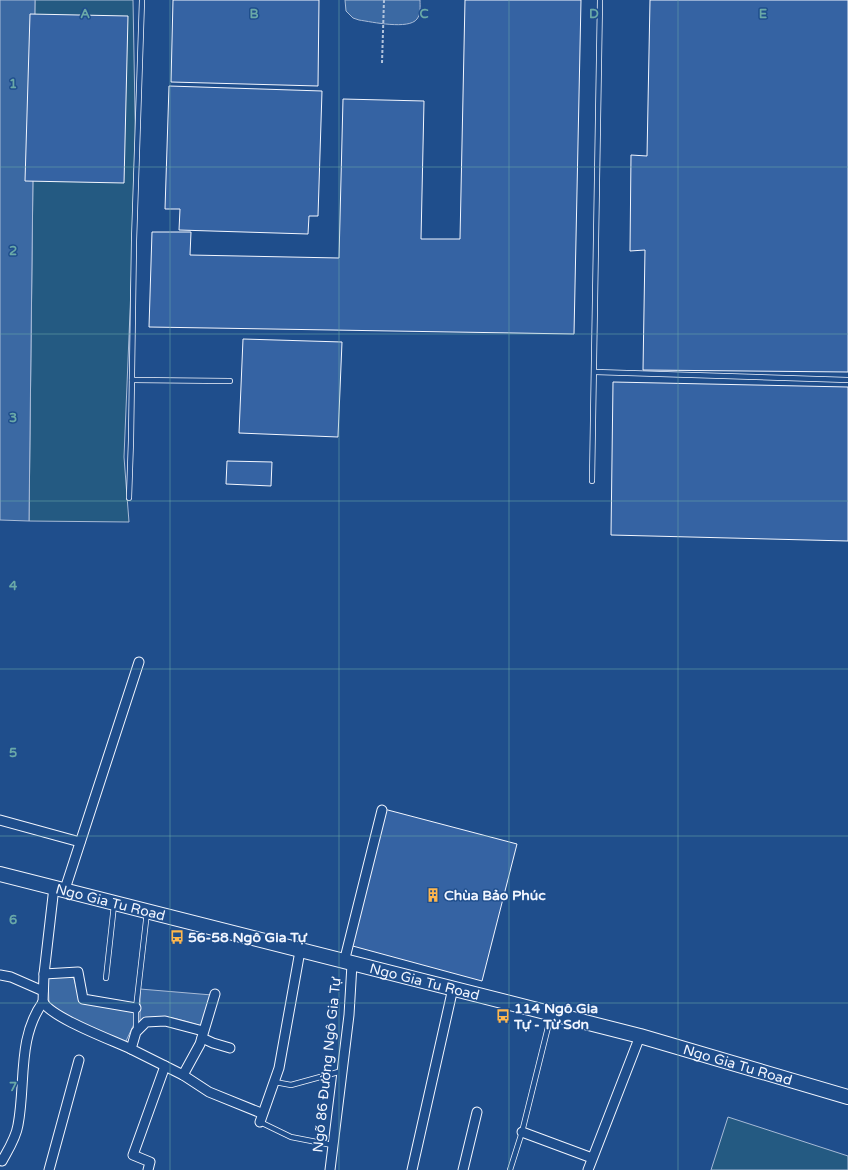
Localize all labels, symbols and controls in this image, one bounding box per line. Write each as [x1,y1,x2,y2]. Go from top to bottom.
text: A [80,6,90,22]
text: B [249,6,259,22]
text: C [419,6,429,22]
text: D [589,6,599,22]
text: E [759,6,767,22]
text: 1 [9,76,17,92]
text: 2 [9,243,17,259]
text: 3 [9,410,17,426]
text: 4 [9,578,18,594]
text: 5 [9,745,17,761]
street label: Ngo Gia Tu Road [54,880,167,924]
building icon: Chùa Bảo Phúc [425,887,441,903]
place label: Chùa Bảo Phúc [444,887,546,904]
text: 6 [9,912,17,928]
bus stop icon: 56-58 Ngô Gia Tự [169,929,185,945]
place label: 56-58 Ngô Gia Tự [188,929,308,946]
street label: Ngo Gia Tu Road [368,959,481,1004]
street label: Ngõ 86 Đường Ngô Gia Tự [309,975,345,1153]
place label: 114 Ngô Gia Tự - Từ Sơn [513,1000,598,1033]
bus stop icon: 114 Ngô Gia Tự - Từ Sơn [495,1008,511,1024]
street label: Ngo Gia Tu Road [681,1041,794,1089]
text: 7 [9,1079,17,1095]

